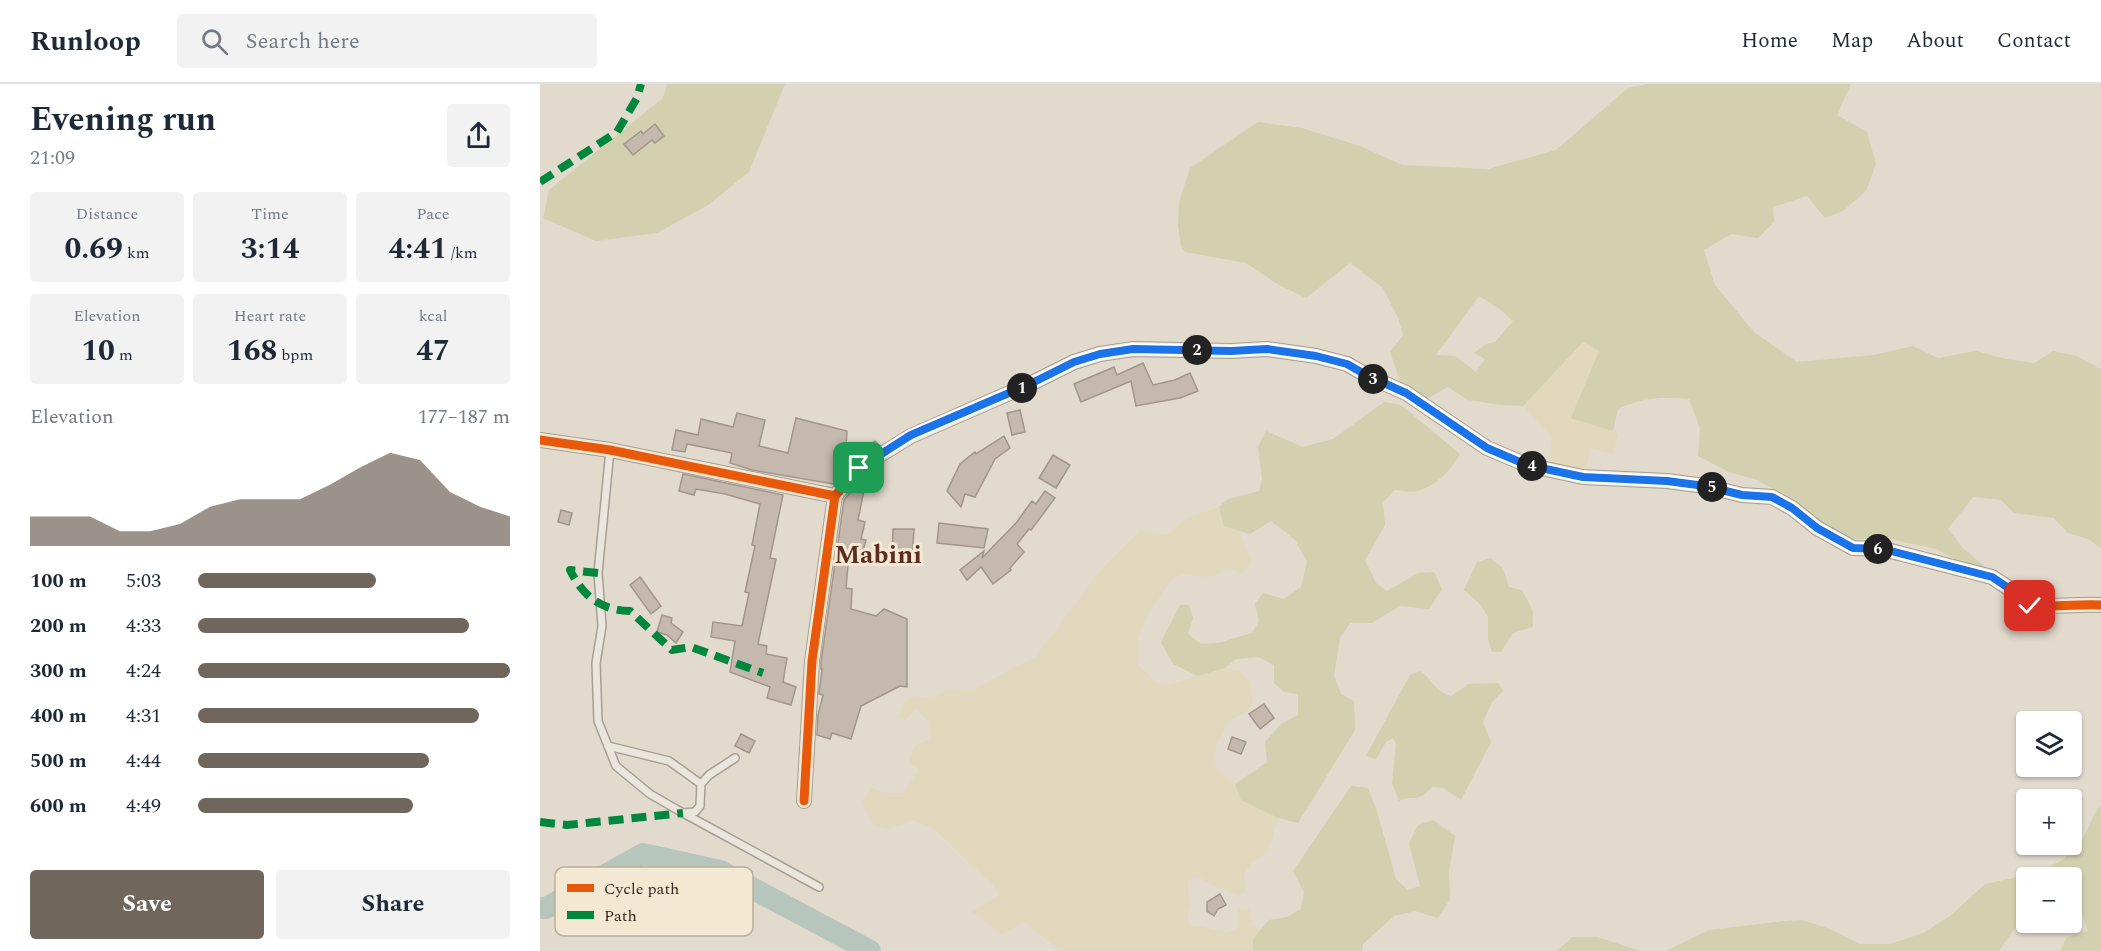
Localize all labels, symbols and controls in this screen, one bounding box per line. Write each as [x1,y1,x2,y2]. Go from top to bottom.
search box [177,14,597,68]
text: Runloop [30,20,141,63]
icon: search [198,25,231,58]
text: Search here [246,25,360,58]
text: Home [1741,25,1798,57]
text: Map [1831,25,1873,57]
text: About [1906,25,1964,57]
text: Contact [1997,25,2071,57]
text: Evening run [30,95,216,145]
button: share [447,104,510,167]
text: 21:09 [30,143,75,173]
text: Distance [76,202,138,226]
text: Time [251,202,289,226]
text: Pace [416,202,450,226]
text: 0.69 [64,226,123,272]
text: 3:14 [241,226,299,272]
text: 4:41 [388,226,447,272]
text: km [123,241,150,265]
text: /km [447,241,478,265]
text: Elevation [73,304,141,328]
text: Heart rate [234,304,306,328]
text: kcal [419,304,447,328]
text: 10 [81,328,115,374]
text: 168 [227,328,277,374]
text: 47 [416,328,450,374]
pin: 2 [1182,335,1212,365]
text: 2 [1193,338,1201,362]
text: m [115,343,133,367]
text: bpm [277,343,313,367]
pin: 3 [1358,364,1388,394]
text: 3 [1369,367,1377,391]
pin: 1 [1007,373,1037,403]
text: 1 [1018,376,1026,400]
text: Elevation [30,402,114,432]
text: 177–187 m [418,402,510,432]
pin [833,442,884,493]
icon: arrive [842,451,875,484]
pin: 4 [1517,451,1547,481]
text: 4 [1528,454,1536,478]
pin: 5 [1697,472,1727,502]
text: 5 [1708,475,1716,499]
pin: 6 [1863,534,1893,564]
district label: Mabini [834,535,922,575]
text: 6 [1874,537,1882,561]
text: 100 m [30,566,87,596]
text: 5:03 [126,566,161,596]
pin [2004,580,2055,631]
icon: check [2013,589,2046,622]
text: 200 m [30,611,87,641]
text: 4:33 [126,611,161,641]
text: 300 m [30,656,87,686]
text: 4:24 [126,656,161,686]
text: 400 m [30,701,87,731]
text: 4:31 [126,701,161,731]
map controls [2016,711,2082,933]
button: layers [2016,711,2082,777]
text: 500 m [30,746,87,776]
text: 4:44 [126,746,161,776]
button: + [2016,789,2082,855]
text: 600 m [30,791,87,821]
text: 4:49 [126,791,161,821]
legend [555,867,753,936]
button: − [2016,867,2082,933]
button: Save [30,870,264,939]
button: Share [276,870,510,939]
text: Cycle path [604,877,679,901]
text: Path [604,904,637,928]

